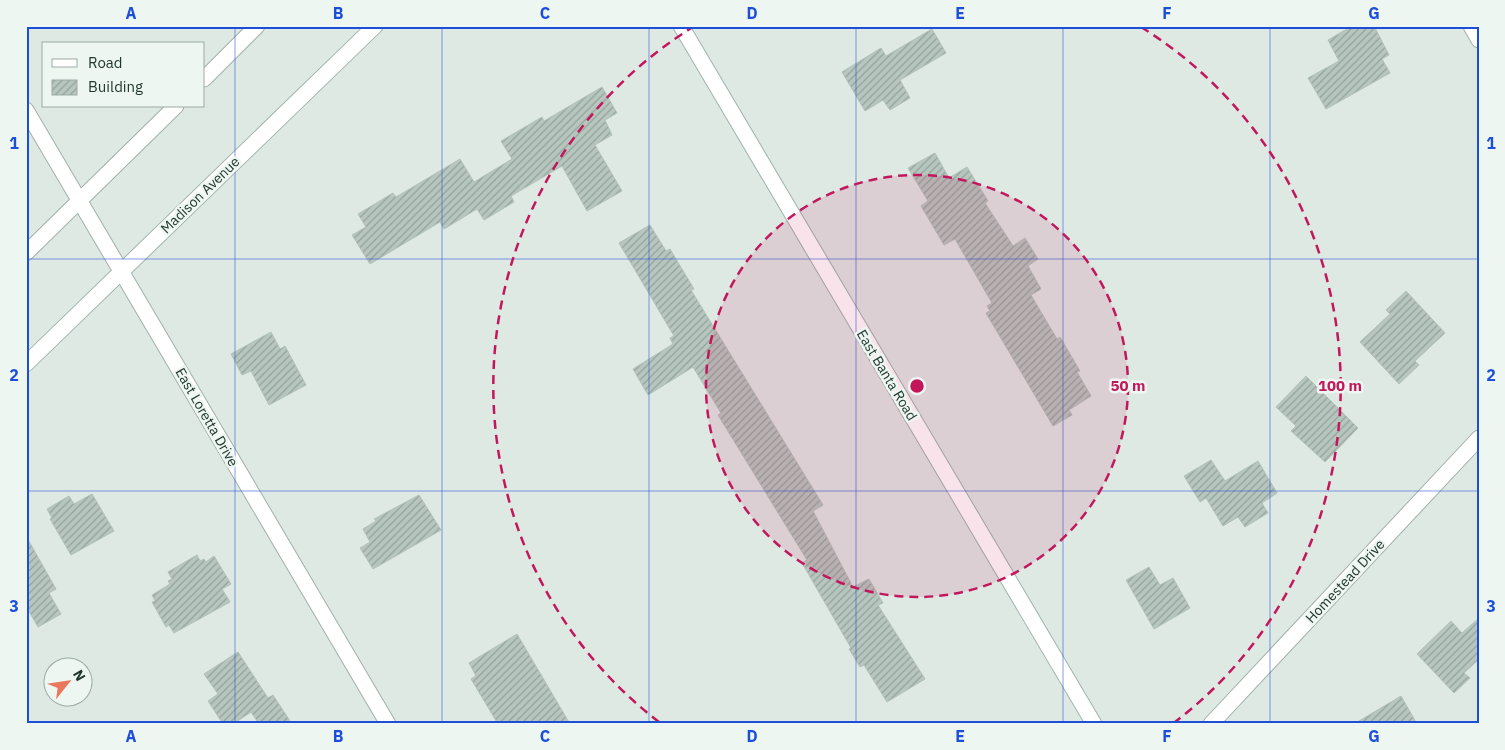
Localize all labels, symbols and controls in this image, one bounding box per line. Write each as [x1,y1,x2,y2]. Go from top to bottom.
text: A [126,3,137,23]
text: B [333,3,344,23]
text: C [540,3,550,23]
text: D [746,3,758,23]
text: E [955,3,965,23]
text: F [1162,3,1172,23]
text: G [1368,3,1380,23]
legend [42,42,205,108]
text: Road [88,53,123,72]
text: Building [88,77,143,96]
text: 1 [9,133,19,153]
text: 1 [1486,133,1496,153]
street label: Madison Avenue [157,152,244,237]
street label: East Banta Road [853,326,921,424]
street label: East Loretta Drive [171,364,243,470]
text: 2 [9,365,19,385]
text: 2 [1486,365,1496,385]
text: 50 m [1111,376,1145,395]
text: 100 m [1318,376,1362,395]
centre of rings [908,377,926,395]
street label: Homestead Drive [1301,535,1389,627]
text: 3 [9,596,19,616]
text: 3 [1486,596,1496,616]
north arrow [42,658,92,708]
text: N [69,667,90,684]
text: A [126,726,137,746]
text: B [333,726,344,746]
text: C [540,726,550,746]
text: D [746,726,758,746]
text: E [955,726,965,746]
text: F [1162,726,1172,746]
text: G [1368,726,1380,746]

